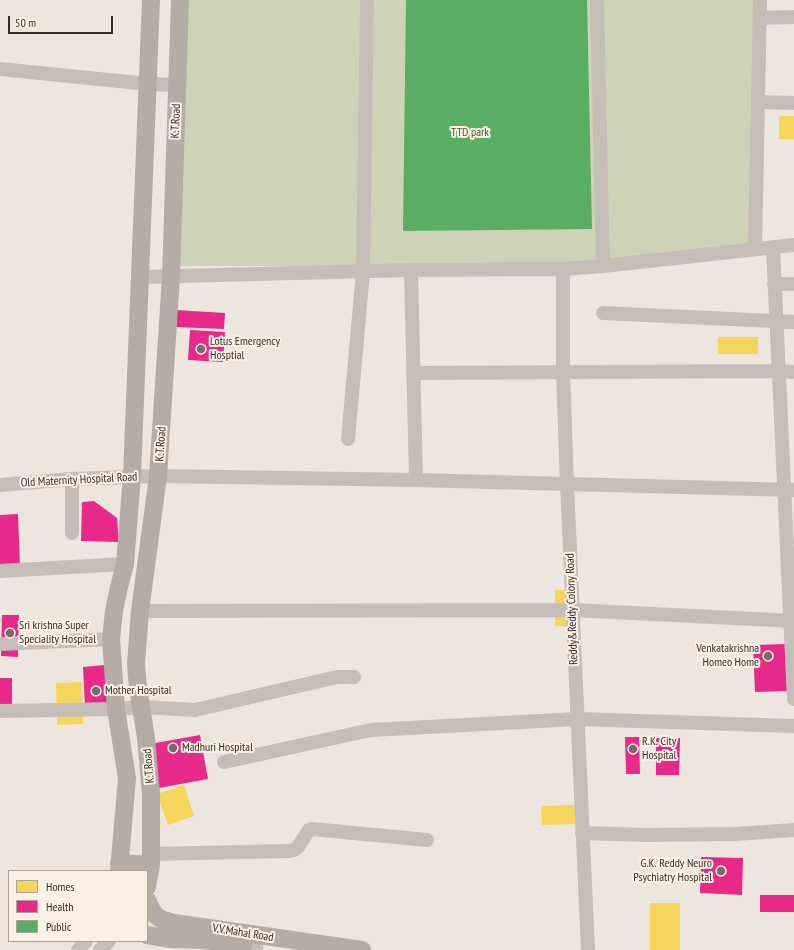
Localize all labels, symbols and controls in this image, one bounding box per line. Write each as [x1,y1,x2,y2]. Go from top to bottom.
scale bar [10,8,115,34]
text: 50 m [15,15,36,30]
street label: K.T.Road [168,103,184,139]
park label: TTD park [451,126,489,140]
place label: Lotus Emergency Hosptial [210,335,280,363]
marker: Lotus Emergency Hosptial [195,343,207,355]
street label: K.T.Road [153,426,169,462]
street label: Old Maternity Hospital Road [20,470,138,490]
street label: Reddy&Reddy Colony Road [563,553,581,665]
place label: Sri krishna Super Speciality Hospital [19,619,96,647]
marker: Sri krishna Super Speciality Hospital [4,627,16,639]
place label: Venkatakrishna Homeo Home [696,642,759,670]
marker: Venkatakrishna Homeo Home [762,650,774,662]
place label: Mother Hospital [105,684,172,698]
marker: Mother Hospital [90,685,102,697]
place label: R.K. City Hospital [642,735,676,763]
place label: Madhuri Hospital [182,741,253,755]
marker: Madhuri Hospital [167,742,179,754]
marker: R.K. City Hospital [627,743,639,755]
street label: K.T.Road [140,748,158,784]
place label: G.K. Reddy Neuro Psychiatry Hospital [633,857,712,885]
marker: G.K. Reddy Neuro Psychiatry Hospital [715,865,727,877]
legend [8,870,148,942]
text: Homes [46,879,74,894]
text: Health [46,899,74,914]
text: Public [46,919,71,934]
street label: V.V.Mahal Road [211,921,275,945]

